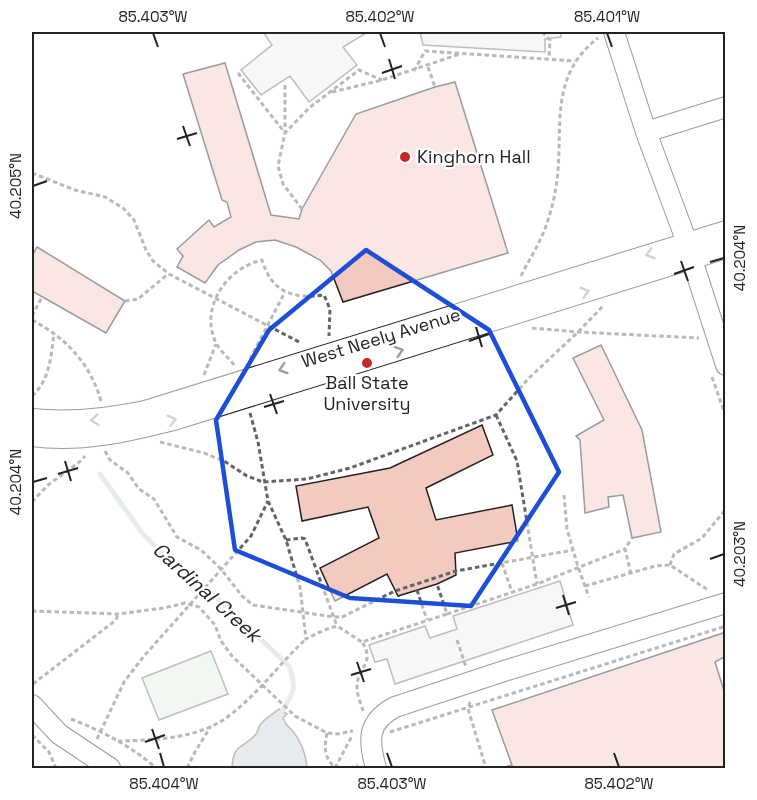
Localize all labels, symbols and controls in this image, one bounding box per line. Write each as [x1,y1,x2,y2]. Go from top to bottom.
text: 85.403°W [118,7,188,26]
text: 85.402°W [345,7,415,26]
text: 85.401°W [574,7,640,26]
place label: Kinghorn Hall [417,145,531,168]
marker: Kinghorn Hall [398,150,412,164]
text: 40.205°N [6,153,25,219]
text: 40.204°N [730,225,749,291]
one-way arrow [645,247,656,260]
one-way arrow [579,287,590,299]
street label: West Neely Avenue [299,302,463,373]
one-way arrow [393,346,404,358]
marker: Ball State University [360,356,374,370]
one-way arrow [278,362,289,374]
place label: Ball State University [323,371,411,415]
one-way arrow [91,413,100,426]
one-way arrow [166,415,177,427]
text: 40.204°N [6,449,25,515]
text: 40.203°N [730,521,749,587]
water label: Cardinal Creek [147,536,268,649]
text: 85.404°W [129,774,199,793]
text: 85.403°W [357,774,427,793]
text: 85.402°W [584,774,654,793]

